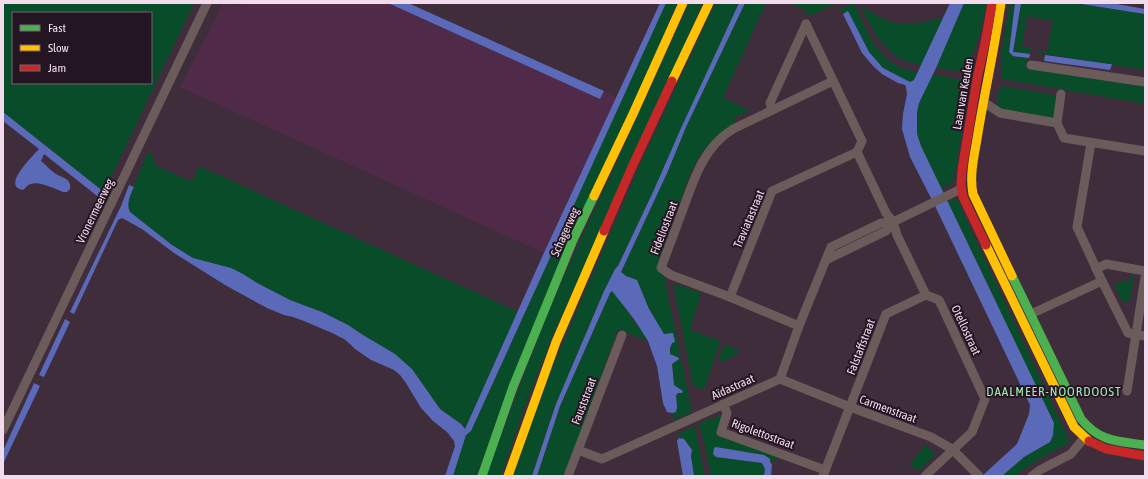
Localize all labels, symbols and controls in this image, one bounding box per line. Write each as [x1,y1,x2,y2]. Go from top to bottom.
legend [12,12,152,84]
text: Fast [48,21,66,35]
text: Slow [48,41,69,55]
street label: Laan van Keulen [950,57,976,131]
text: Jam [48,61,66,75]
street label: Vronermeerweg [73,175,117,246]
street label: Traviatastraat [731,188,768,250]
street label: Fideliostraat [647,199,681,257]
street label: Schagerweg [548,204,582,259]
street label: Otellostraat [948,303,984,358]
street label: Falstaffstraat [844,317,878,377]
street label: Aïdastraat [709,371,757,403]
street label: Fauststraat [569,375,600,427]
district label: DAALMEER-NOORDOOST [986,384,1122,399]
street label: Carmenstraat [857,392,919,426]
street label: Rigolettostraat [730,416,797,452]

